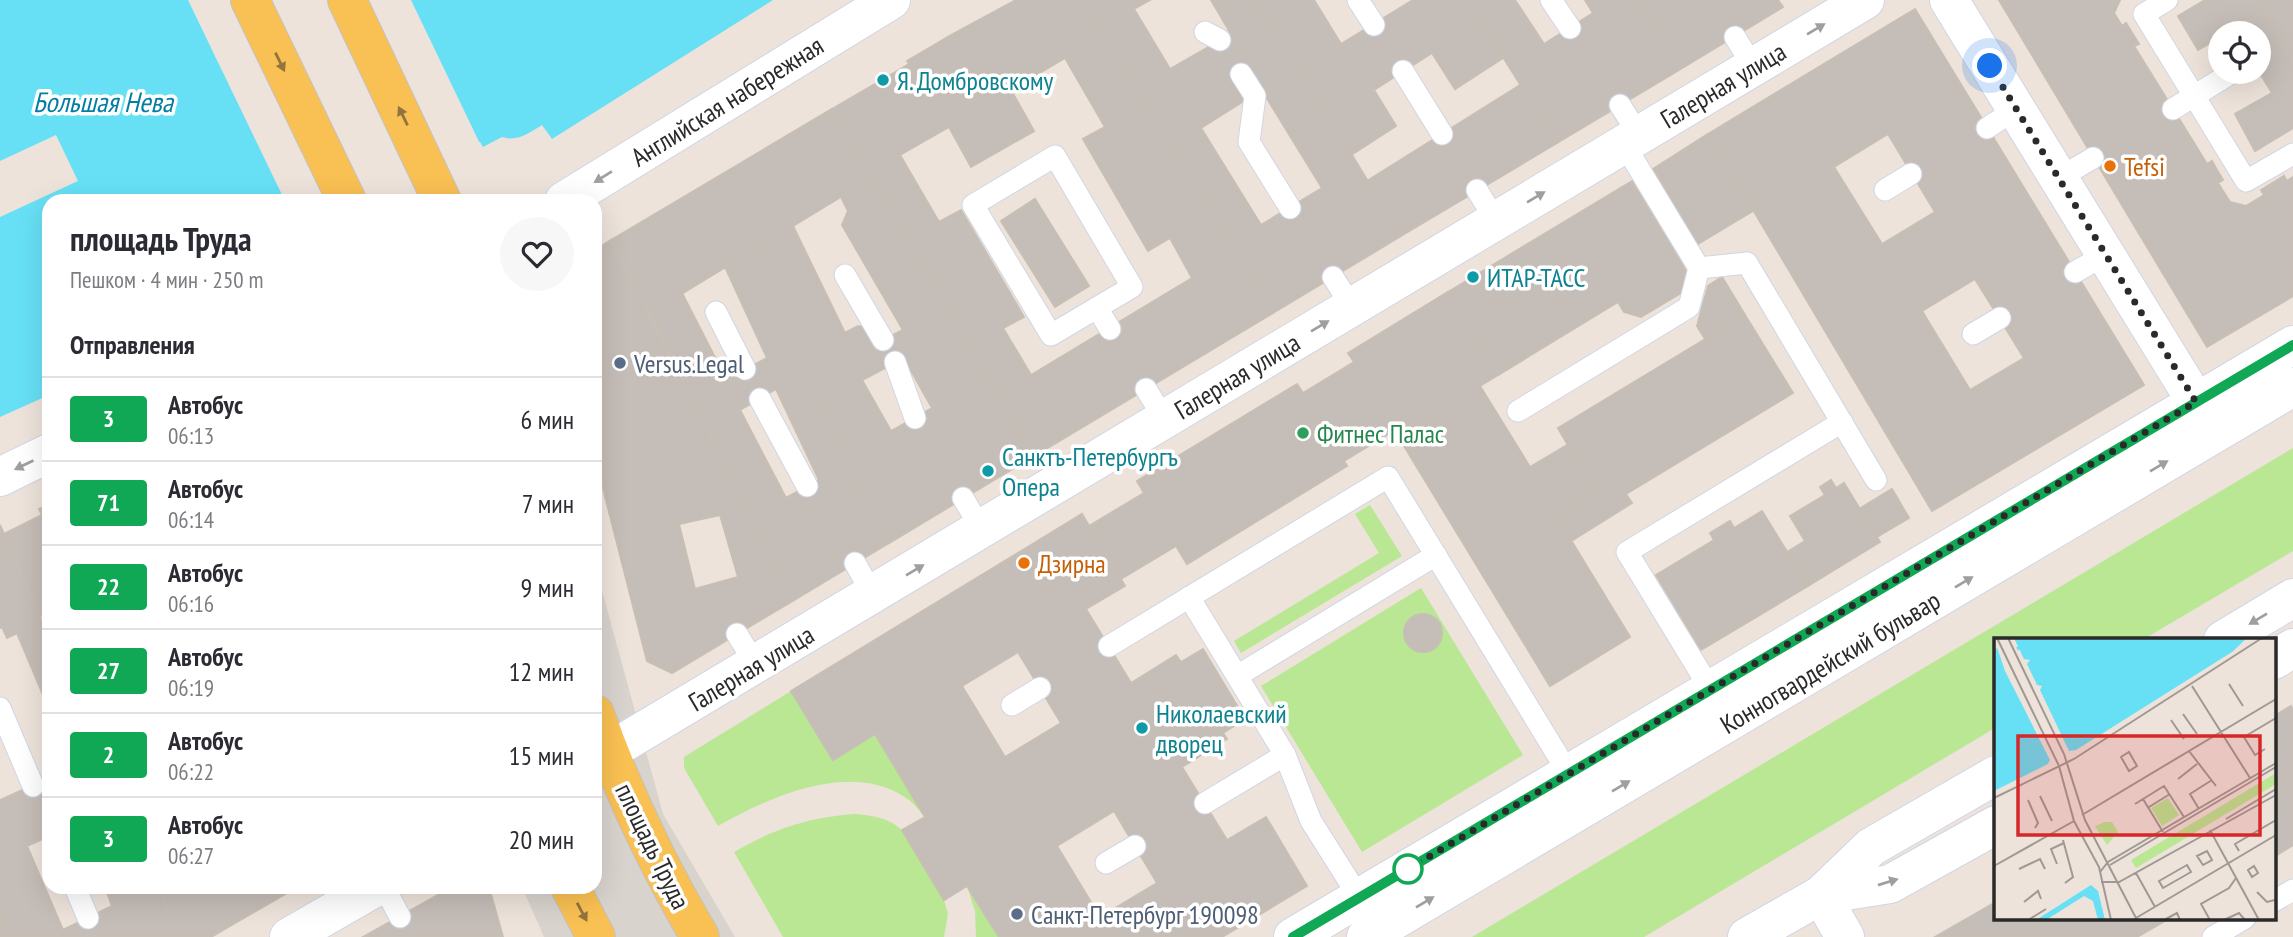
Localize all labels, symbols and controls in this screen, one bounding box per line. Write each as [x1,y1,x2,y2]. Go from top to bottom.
map controls [2208,21,2271,84]
button: locate [2208,21,2271,84]
one-way arrow [1806,23,1825,36]
street label: Английская набережная [625,29,829,173]
street label: Галерная улица [1654,35,1792,135]
your location [1972,48,2007,83]
one-way arrow [275,51,286,72]
place label: Я. Домбровскому [897,64,1054,97]
marker: Я. Домбровскому [875,72,891,88]
water label: Большая Нева [33,83,175,120]
one-way arrow [397,106,408,126]
place label: Tefsi [2124,150,2165,183]
marker: Tefsi [2102,158,2118,174]
one-way arrow [594,171,613,183]
one-way arrow [1527,190,1546,203]
text: площадь Труда [70,217,252,260]
button: heart [500,217,574,291]
place label: ИТАР-ТАСС [1487,261,1586,294]
text: Пешком · 4 мин · 250 m [70,265,263,294]
marker: ИТАР-ТАСС [1465,269,1481,285]
one-way arrow [1311,320,1330,332]
street label: Галерная улица [1168,326,1306,426]
text: Отправления [70,328,195,361]
place label: Versus.Legal [633,347,744,380]
marker: Versus.Legal [612,355,628,371]
text: Автобус [168,388,243,421]
text: 3 [103,403,114,434]
text: 6 мин [521,403,574,436]
place label: Фитнес Палас [1317,417,1444,450]
text: 06:13 [168,421,214,450]
marker: Фитнес Палас [1295,425,1311,441]
place label: Санктъ-Петербургъ Опера [1002,440,1178,503]
one-way arrow [14,460,35,471]
one-way arrow [2150,460,2169,473]
marker: Санктъ-Петербургъ Опера [980,463,996,479]
text: Автобус [168,472,243,505]
text: 71 [97,487,120,518]
text: 7 мин [522,487,574,520]
text: 06:14 [168,505,214,534]
place label: Дзирна [1038,547,1106,580]
marker: Дзирна [1016,555,1032,571]
text: Автобус [168,556,243,589]
one-way arrow [906,563,925,576]
text: 22 [97,571,120,602]
text: 9 мин [521,571,574,604]
one-way arrow [1954,576,1973,589]
street label: Конногвардейский бульвар [1714,583,1946,741]
text: 06:16 [168,589,214,618]
one-way arrow [2249,612,2268,625]
street label: Галерная улица [682,618,820,718]
inset map [1994,638,2276,920]
text: Автобус [168,640,243,673]
text: 27 [97,655,120,686]
text: 12 мин [509,655,574,688]
text: 06:19 [168,673,214,702]
place label: Николаевский дворец [1156,697,1287,760]
marker: Николаевский дворец [1134,720,1150,736]
text: Автобус [168,724,243,757]
text: 2 [103,739,114,770]
text: 15 мин [509,739,574,772]
text: 06:22 [168,757,214,786]
street label: площадь Труда [608,778,698,914]
one-way arrow [1611,780,1630,792]
text: Автобус [168,808,243,841]
text: 3 [103,823,114,854]
text: 20 мин [509,823,574,856]
text: 06:27 [168,841,214,870]
unlabelled marker [1393,854,1423,884]
one-way arrow [1877,877,1898,887]
one-way arrow [1416,896,1435,908]
place label: Санкт-Петербург 190098 [1031,898,1259,931]
one-way arrow [577,902,588,922]
marker: Санкт-Петербург 190098 [1009,906,1025,922]

